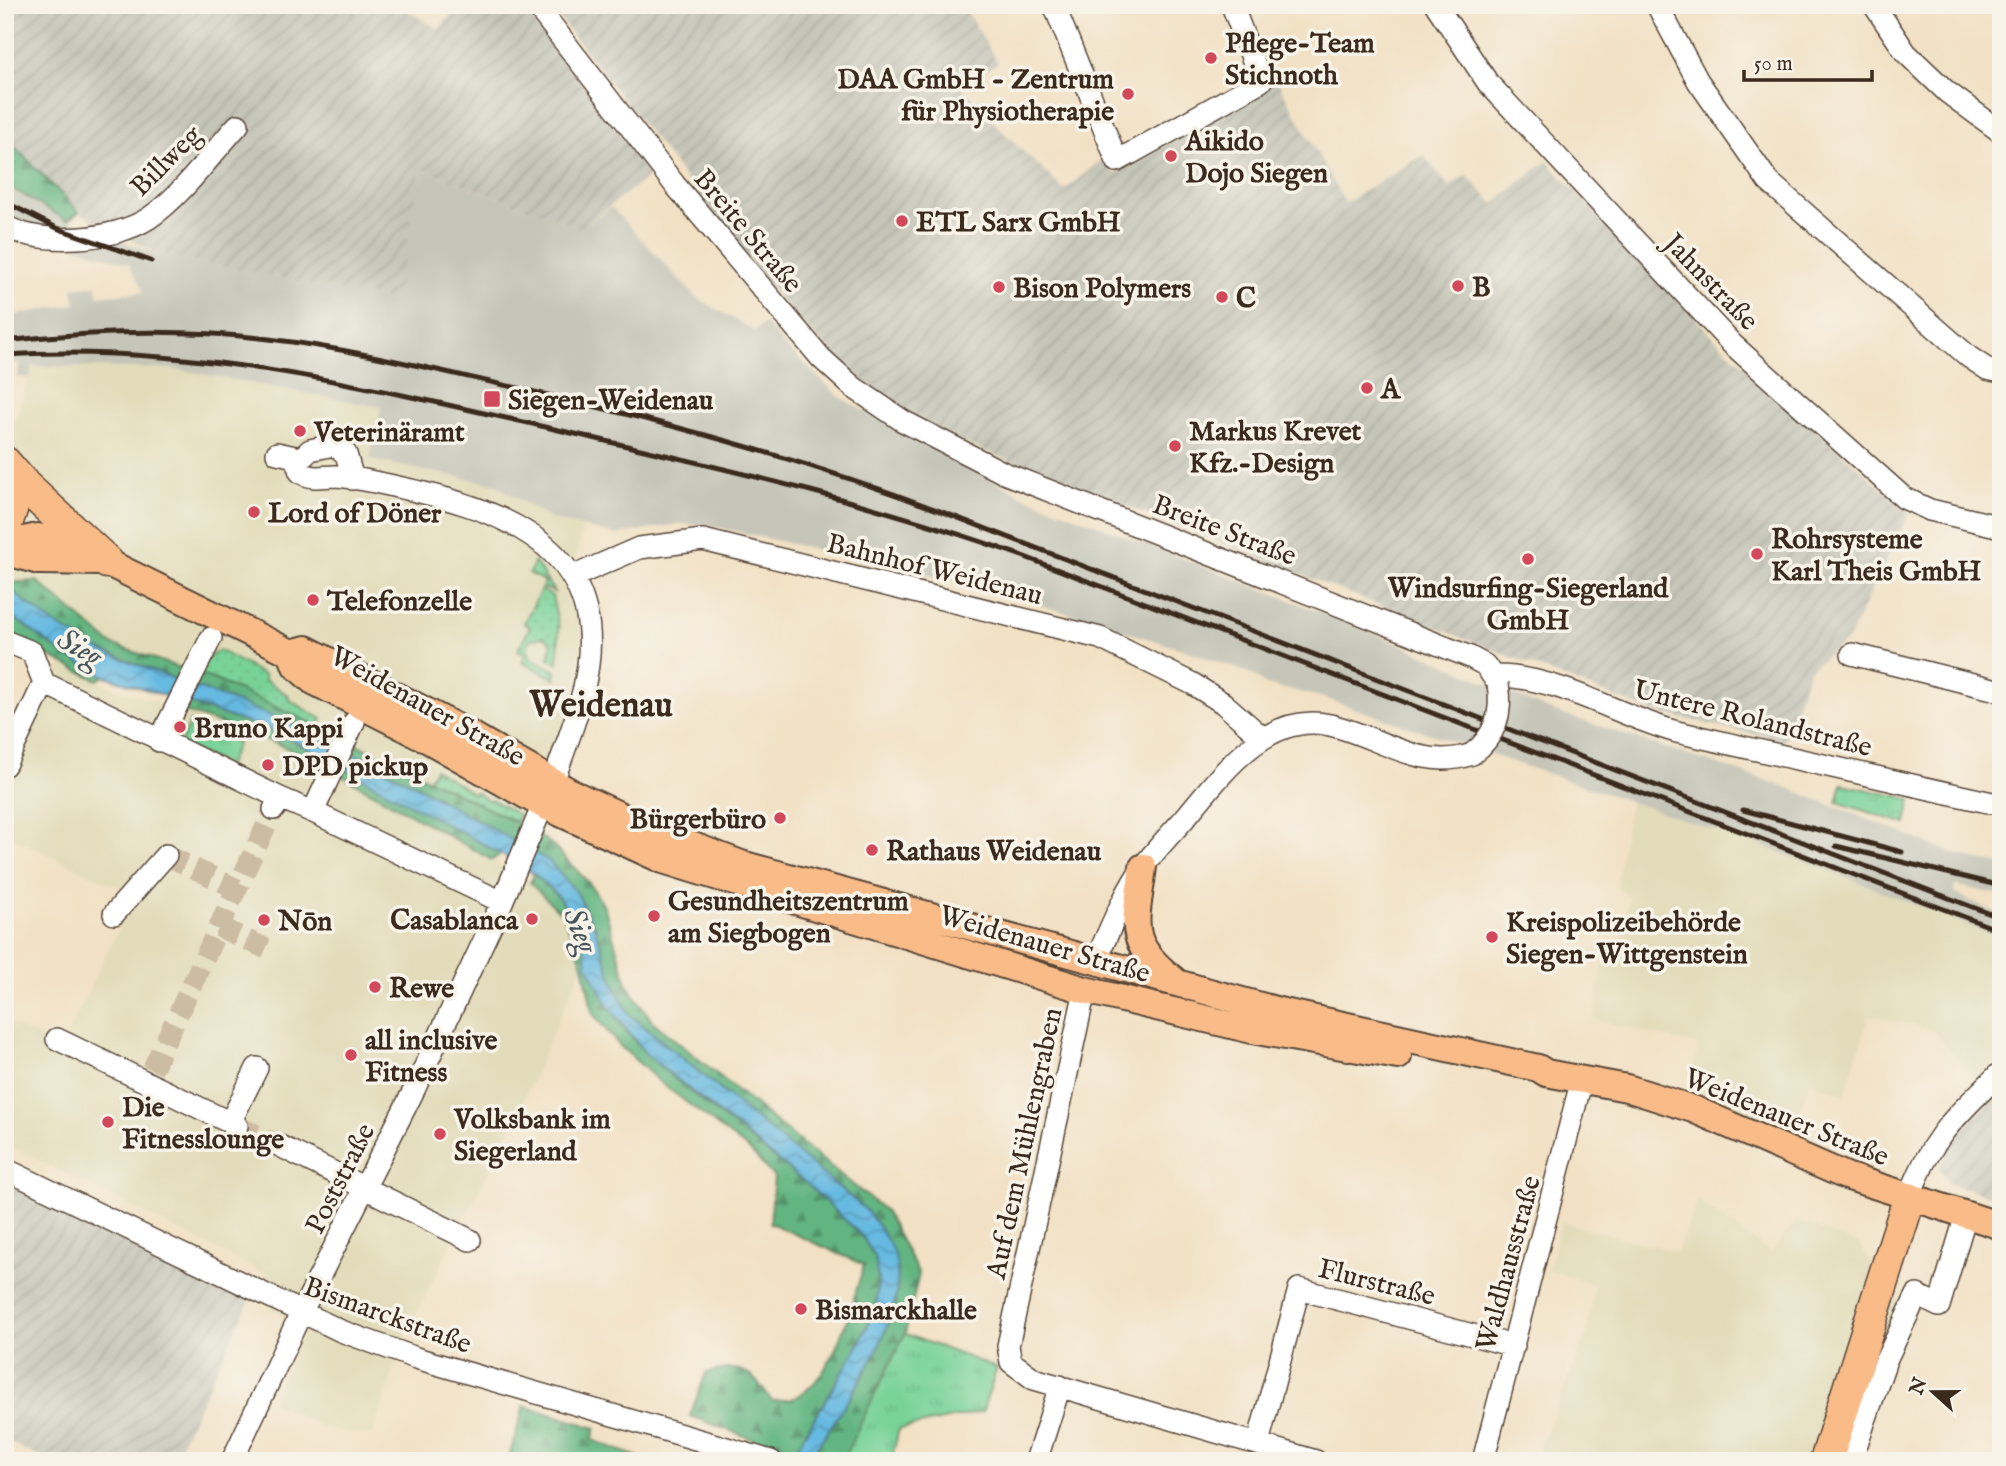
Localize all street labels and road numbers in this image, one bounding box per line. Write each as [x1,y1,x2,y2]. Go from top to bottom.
street label: Billweg [124,118,211,205]
street label: Breite Straße [685,162,809,301]
street label: Jahnstraße [1653,225,1765,339]
street label: Breite Straße [1147,488,1301,575]
street label: Bahnhof Weidenau [823,527,1046,614]
street label: Weidenauer Straße [323,639,531,775]
street label: Untere Rolandstraße [1630,673,1875,766]
street label: Weidenauer Straße [935,899,1154,992]
street label: Auf dem Mühlengraben [979,1005,1071,1283]
street label: Weidenauer Straße [1679,1061,1894,1175]
street label: Poststraße [299,1118,384,1240]
street label: Waldhausstraße [1469,1172,1550,1355]
street label: Flurstraße [1314,1252,1439,1315]
street label: Bismarckstraße [298,1270,476,1363]

